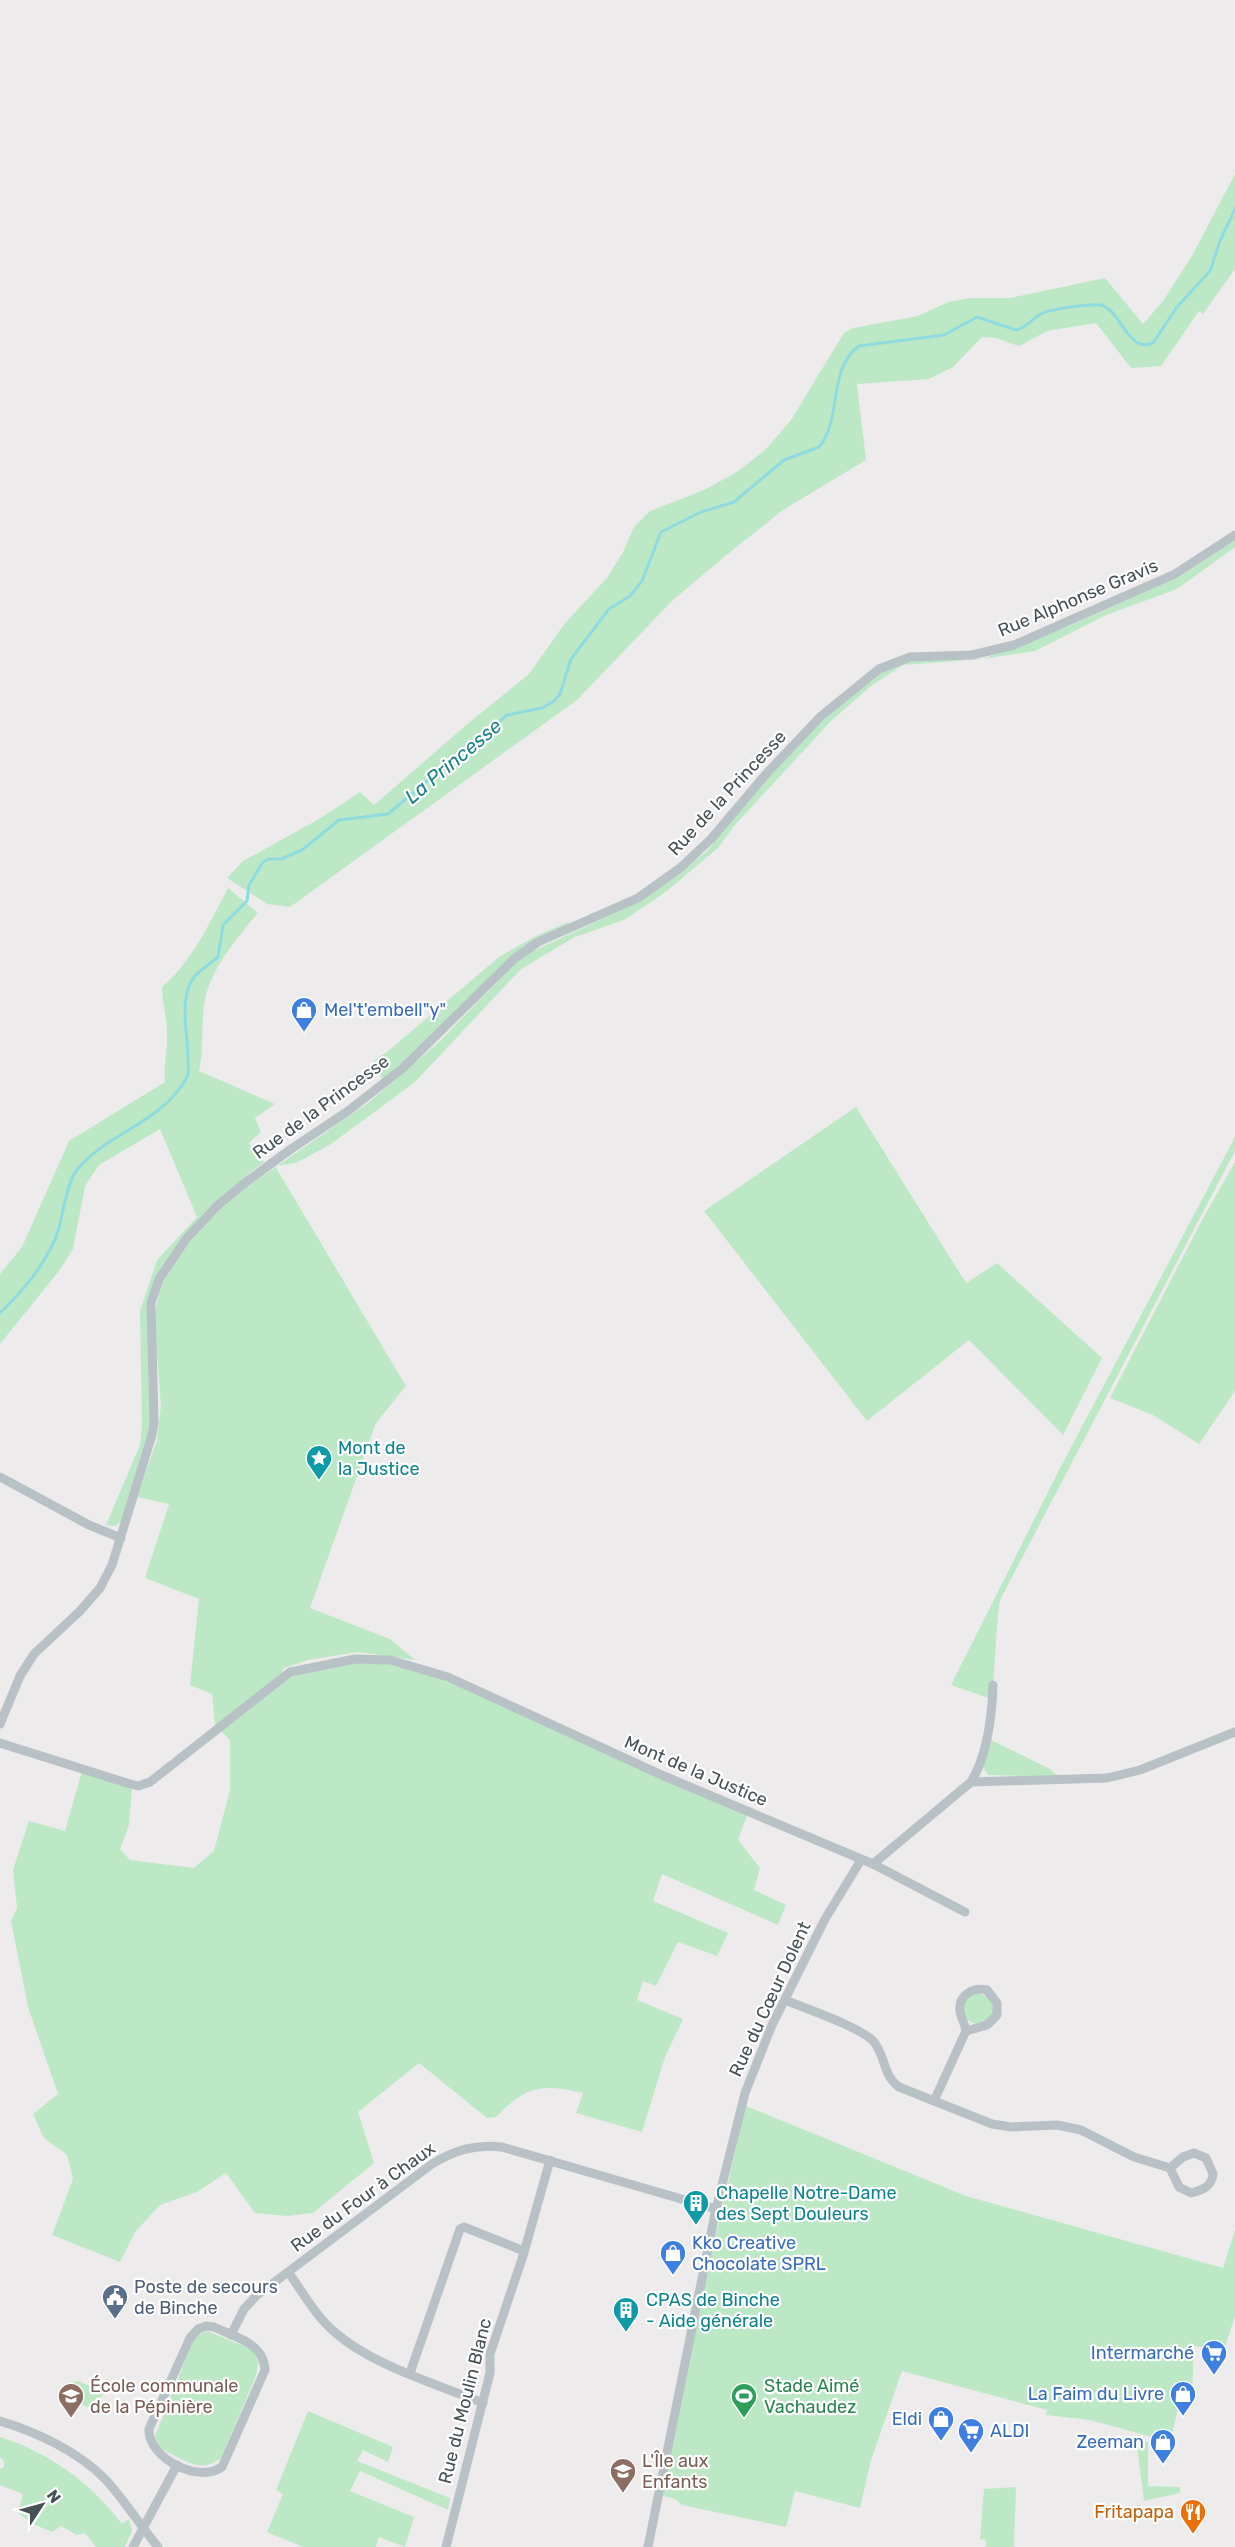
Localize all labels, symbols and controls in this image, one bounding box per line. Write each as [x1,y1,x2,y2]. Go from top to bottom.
street label: Rue Alphonse Gravis [995,554,1161,642]
water label: La Princesse [400,714,506,808]
street label: Rue de la Princesse [663,726,791,860]
shop icon: Mel't'embell"y" [289,995,319,1033]
place label: Mel't'embell"y" [324,999,446,1021]
street label: Rue de la Princesse [249,1050,393,1164]
place label: Mont de la Justice [338,1437,419,1480]
place icon: Mont de la Justice [304,1443,334,1481]
street label: Mont de la Justice [621,1731,771,1811]
street label: Rue du Cœur Dolent [724,1918,816,2080]
street label: Rue du Four à Chaux [286,2137,440,2257]
place label: Chapelle Notre-Dame des Sept Douleurs [716,2182,896,2225]
building icon: Chapelle Notre-Dame des Sept Douleurs [681,2188,711,2226]
place label: Kko Creative Chocolate SPRL [692,2232,826,2275]
shop icon: Kko Creative Chocolate SPRL [658,2238,688,2276]
place label: Poste de secours de Binche [134,2276,278,2319]
public building icon: Poste de secours de Binche [100,2282,130,2320]
place label: CPAS de Binche - Aide générale [646,2289,780,2332]
building icon: CPAS de Binche - Aide générale [611,2295,641,2333]
street label: Rue du Moulin Blanc [434,2316,496,2486]
supermarket icon: Intermarché [1199,2338,1229,2376]
place label: Intermarché [1091,2342,1194,2364]
place label: École communale de la Pépinière [90,2375,238,2418]
place label: Stade Aimé Vachaudez [764,2375,859,2418]
shop icon: La Faim du Livre [1168,2379,1198,2417]
school or university icon: École communale de la Pépinière [56,2381,86,2419]
sports icon: Stade Aimé Vachaudez [729,2381,759,2419]
place label: La Faim du Livre [1028,2383,1164,2405]
shop icon: Eldi [926,2404,956,2442]
place label: Eldi [892,2408,922,2430]
supermarket icon: ALDI [956,2416,986,2454]
place label: ALDI [990,2420,1030,2442]
shop icon: Zeeman [1148,2427,1178,2465]
place label: Zeeman [1076,2431,1144,2453]
place label: L'Île aux Enfants [642,2450,709,2493]
school or university icon: L'Île aux Enfants [608,2456,638,2494]
north arrow [12,2475,72,2535]
text: N [43,2486,65,2507]
restaurant icon: Fritapapa [1178,2497,1208,2535]
place label: Fritapapa [1094,2501,1174,2523]

